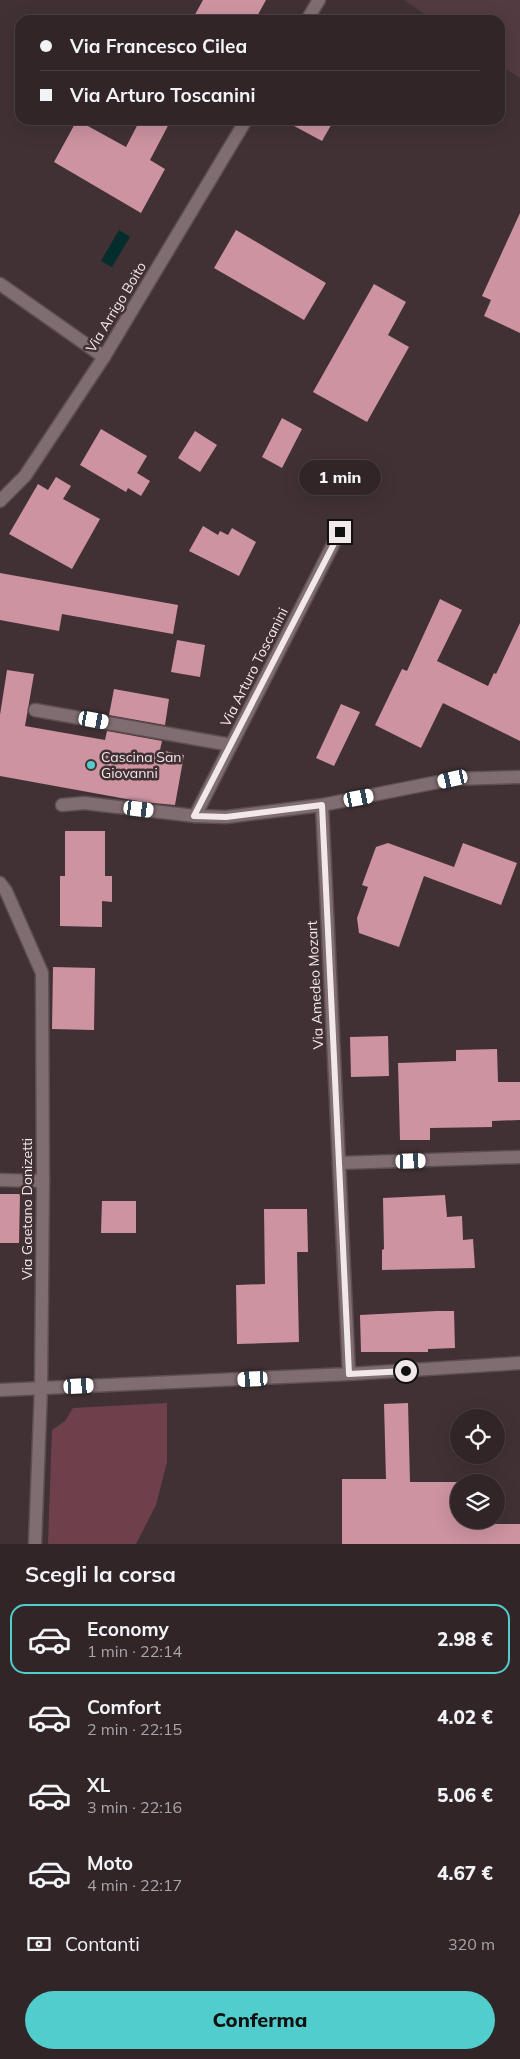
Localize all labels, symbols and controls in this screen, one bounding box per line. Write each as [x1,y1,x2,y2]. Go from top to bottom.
text: Via Francesco Cilea [70,34,247,58]
text: Via Arturo Toscanini [70,83,255,107]
street label: Via Arrigo Boito [82,258,150,356]
callout: 1 min [299,460,381,494]
text: 1 min [319,467,361,487]
route end [329,521,351,543]
street label: Via Arturo Toscanini [216,604,292,730]
car [77,710,110,730]
place label: Cascina San Giovanni [101,748,182,782]
marker: Cascina San Giovanni [85,759,97,771]
car [436,768,469,790]
car [342,788,375,808]
car [123,800,154,818]
street label: Via Amedeo Mozart [303,920,327,1050]
street label: Via Gaetano Donizetti [18,1138,36,1280]
car [395,1153,426,1169]
route start [395,1360,417,1382]
car [237,1371,268,1387]
car [63,1378,94,1394]
map controls [450,1409,505,1529]
button: locate [450,1409,505,1464]
button: layers [450,1474,505,1529]
text: Scegli la corsa [25,1560,176,1588]
icon: car [27,1617,72,1662]
text: Economy [87,1617,169,1641]
text: 2.98 € [437,1627,493,1651]
text: 1 min · 22:14 [87,1641,182,1661]
icon: car [27,1695,72,1740]
text: Comfort [87,1695,161,1719]
text: 4.02 € [437,1705,493,1729]
text: 2 min · 22:15 [87,1719,182,1739]
icon: car [27,1773,72,1818]
text: XL [87,1773,110,1797]
text: 5.06 € [437,1783,493,1807]
text: 3 min · 22:16 [87,1797,182,1817]
icon: car [27,1851,72,1896]
text: Moto [87,1851,133,1875]
text: 4.67 € [437,1861,493,1885]
text: 4 min · 22:17 [87,1875,182,1895]
icon: cash [25,1930,53,1958]
text: Contanti [65,1932,140,1956]
text: 320 m [448,1934,495,1954]
button: Conferma [25,1991,495,2049]

